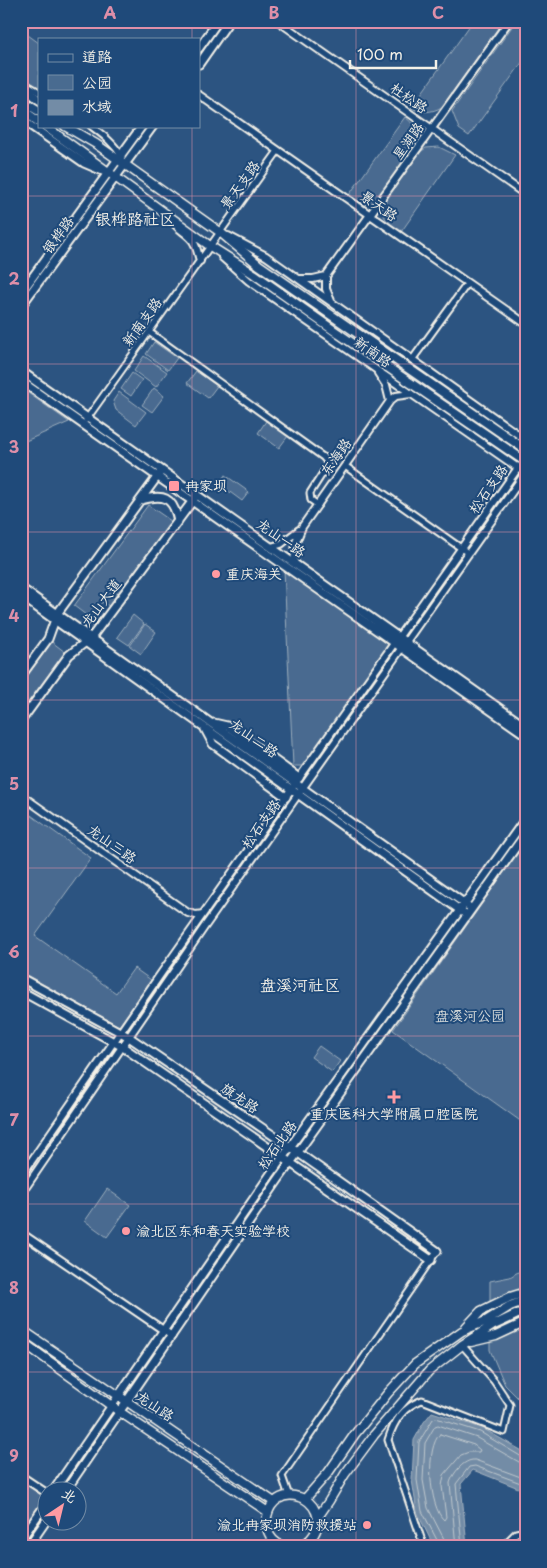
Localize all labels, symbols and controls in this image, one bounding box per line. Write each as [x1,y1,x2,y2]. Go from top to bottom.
text: A [104,0,117,24]
text: B [269,0,280,24]
text: C [432,0,444,24]
legend [38,38,200,128]
scale bar [350,38,436,70]
text: 100 m [357,42,403,65]
text: 道路 [82,44,112,67]
text: 公园 [82,70,112,93]
street label: 杜松路 [386,77,433,118]
text: 水域 [82,94,112,117]
text: 1 [10,98,18,122]
street label: 星湖路 [387,118,428,164]
street label: 景天支路 [215,156,265,214]
street label: 景天路 [356,185,403,226]
district label: 银桦路社区 [95,206,175,230]
street label: 银桦路 [37,212,78,258]
text: 2 [8,266,20,290]
street label: 新南支路 [117,293,167,351]
street label: 新南路 [350,331,397,372]
street label: 东海路 [315,433,356,480]
text: 3 [9,434,19,458]
street label: 松石支路 [463,460,512,518]
place label: 冉家坝 [185,475,227,496]
marker: 冉家坝 [167,479,181,493]
street label: 龙山一路 [252,513,310,562]
place label: 重庆海关 [226,563,282,584]
marker: 重庆海关 [210,568,222,580]
street label: 龙山大道 [75,574,126,631]
text: 4 [9,603,20,627]
street label: 龙山二路 [225,713,283,762]
text: 5 [9,771,19,795]
street label: 松石支路 [236,795,285,853]
street label: 龙山三路 [83,819,141,868]
text: 6 [8,939,20,963]
district label: 盘溪河社区 [260,972,340,996]
park label: 盘溪河公园 [435,1005,505,1026]
street label: 旗龙路 [217,1077,264,1118]
marker: 重庆医科大学附属口腔医院 [387,1090,401,1104]
place label: 重庆医科大学附属口腔医院 [310,1103,478,1124]
text: 7 [9,1107,19,1131]
street label: 松石北路 [252,1116,301,1174]
place label: 渝北区东和春天实验学校 [136,1220,290,1241]
marker: 渝北区东和春天实验学校 [120,1225,132,1237]
text: 8 [9,1275,19,1299]
street label: 龙山路 [132,1385,179,1426]
text: 9 [9,1443,19,1467]
north arrow [38,1480,88,1530]
text: 北 [58,1482,81,1508]
place label: 渝北冉家坝消防救援站 [217,1514,357,1535]
marker: 渝北冉家坝消防救援站 [361,1519,373,1531]

